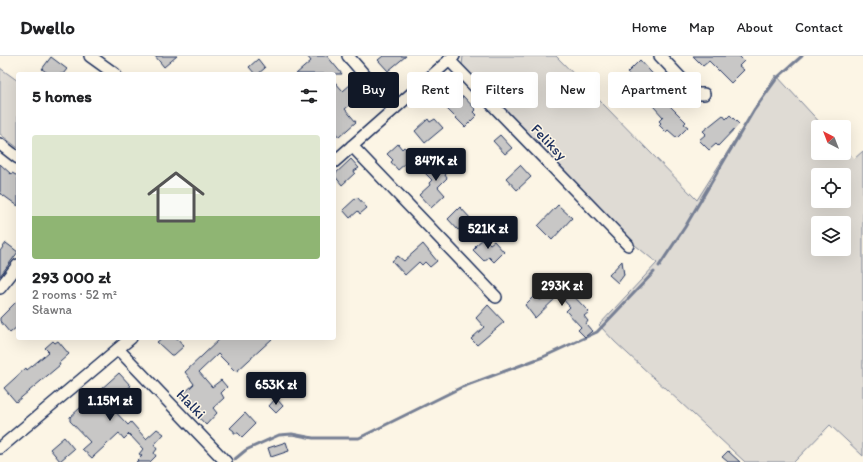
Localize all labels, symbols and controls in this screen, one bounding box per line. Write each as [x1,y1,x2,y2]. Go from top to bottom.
text: Dwello [20,16,75,39]
text: Home [632,19,667,36]
text: Map [689,19,715,36]
text: About [737,19,773,36]
text: Contact [795,19,843,36]
chip: Buy [348,72,399,108]
chip: Rent [407,72,463,108]
chip: Filters [471,72,538,108]
chip: New [546,72,600,108]
chip: Apartment [608,72,701,108]
icon: filters [298,85,320,107]
text: 5 homes [32,86,92,106]
street label: Feliksy [527,120,571,164]
north arrow [811,120,851,160]
map controls [811,120,851,256]
pin: 847K zł [399,148,473,182]
text: 847K zł [415,153,457,168]
icon: home [140,161,212,233]
button: locate [811,168,851,208]
pin: 521K zł [451,216,525,250]
button: layers [811,216,851,256]
text: 521K zł [468,221,508,236]
text: 293 000 zł [32,267,111,287]
pin: 293K zł [525,273,599,307]
text: 293K zł [541,278,583,293]
text: 2 rooms · 52 m² [32,287,117,302]
text: Sławna [32,302,72,317]
pin: 653K zł [239,372,313,406]
text: 653K zł [255,377,297,392]
street label: Halki [173,386,209,422]
pin: 1.15M zł [69,388,151,422]
text: 1.15M zł [88,393,132,408]

